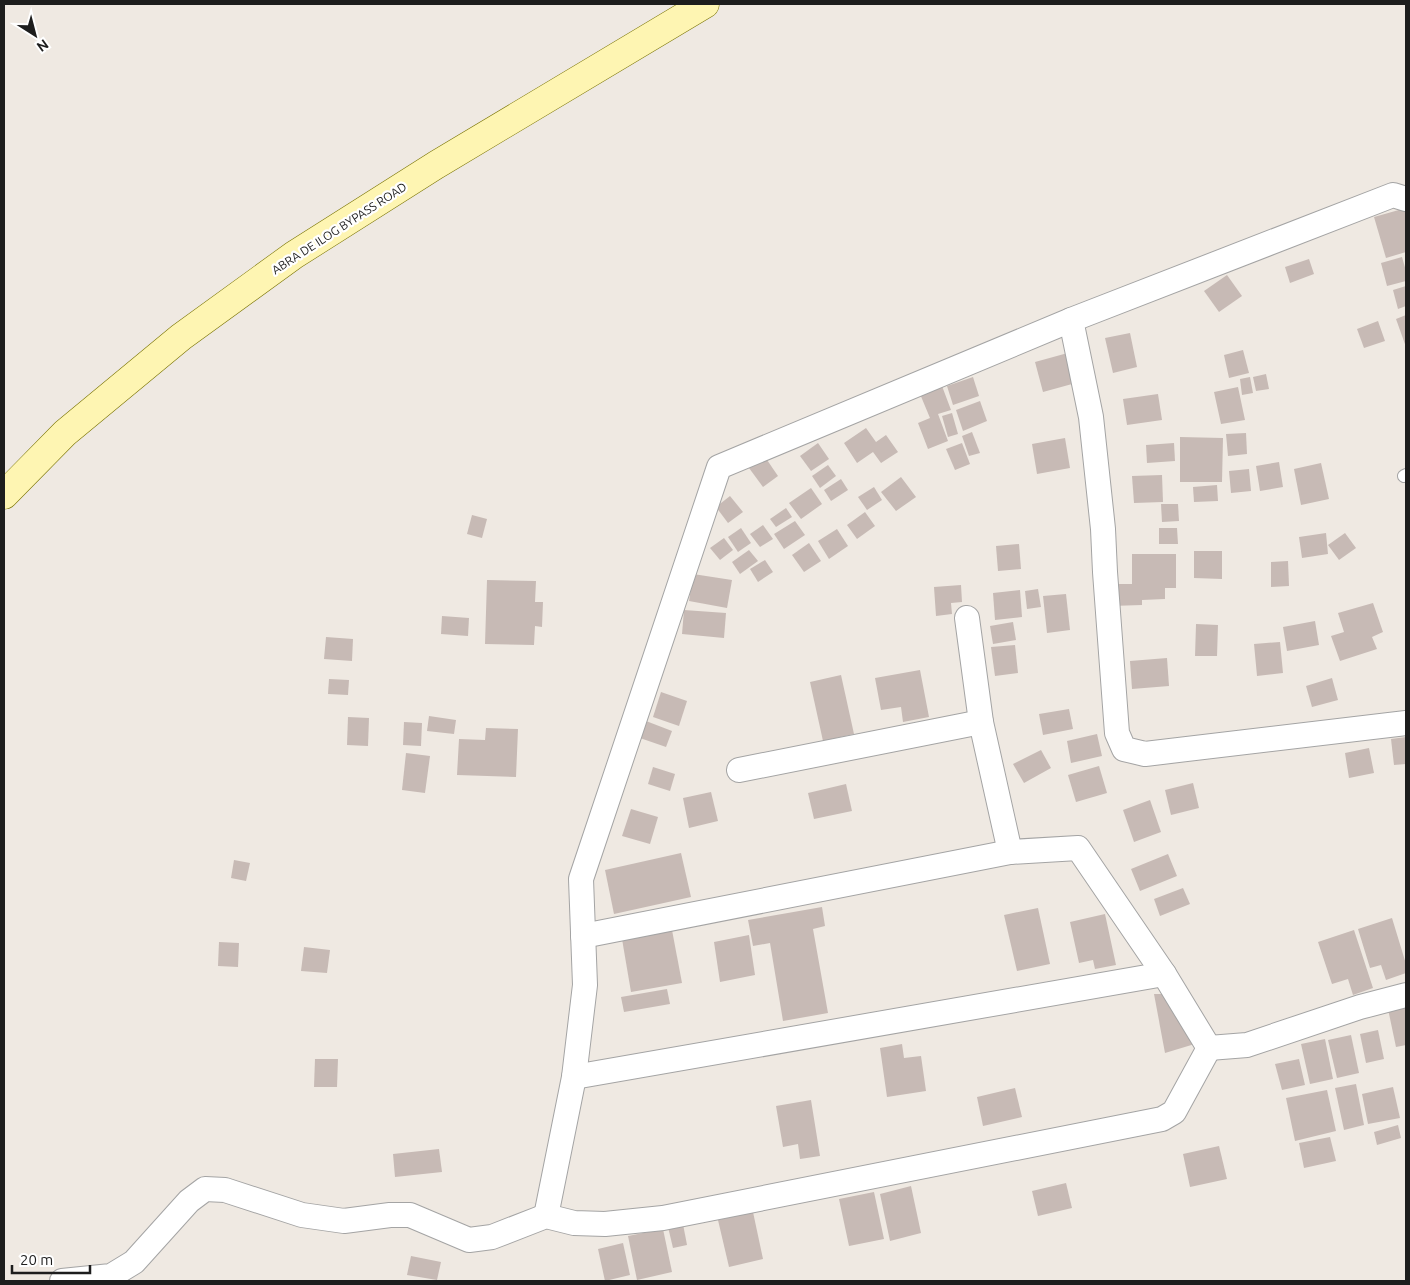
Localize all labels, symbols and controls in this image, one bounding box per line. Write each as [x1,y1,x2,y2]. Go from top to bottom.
north arrow [10,10,60,60]
text: N [34,36,52,55]
street label: ABRA DE ILOG BYPASS ROAD [269,180,409,276]
scale bar [12,1242,90,1274]
text: 20 m [20,1251,53,1268]

